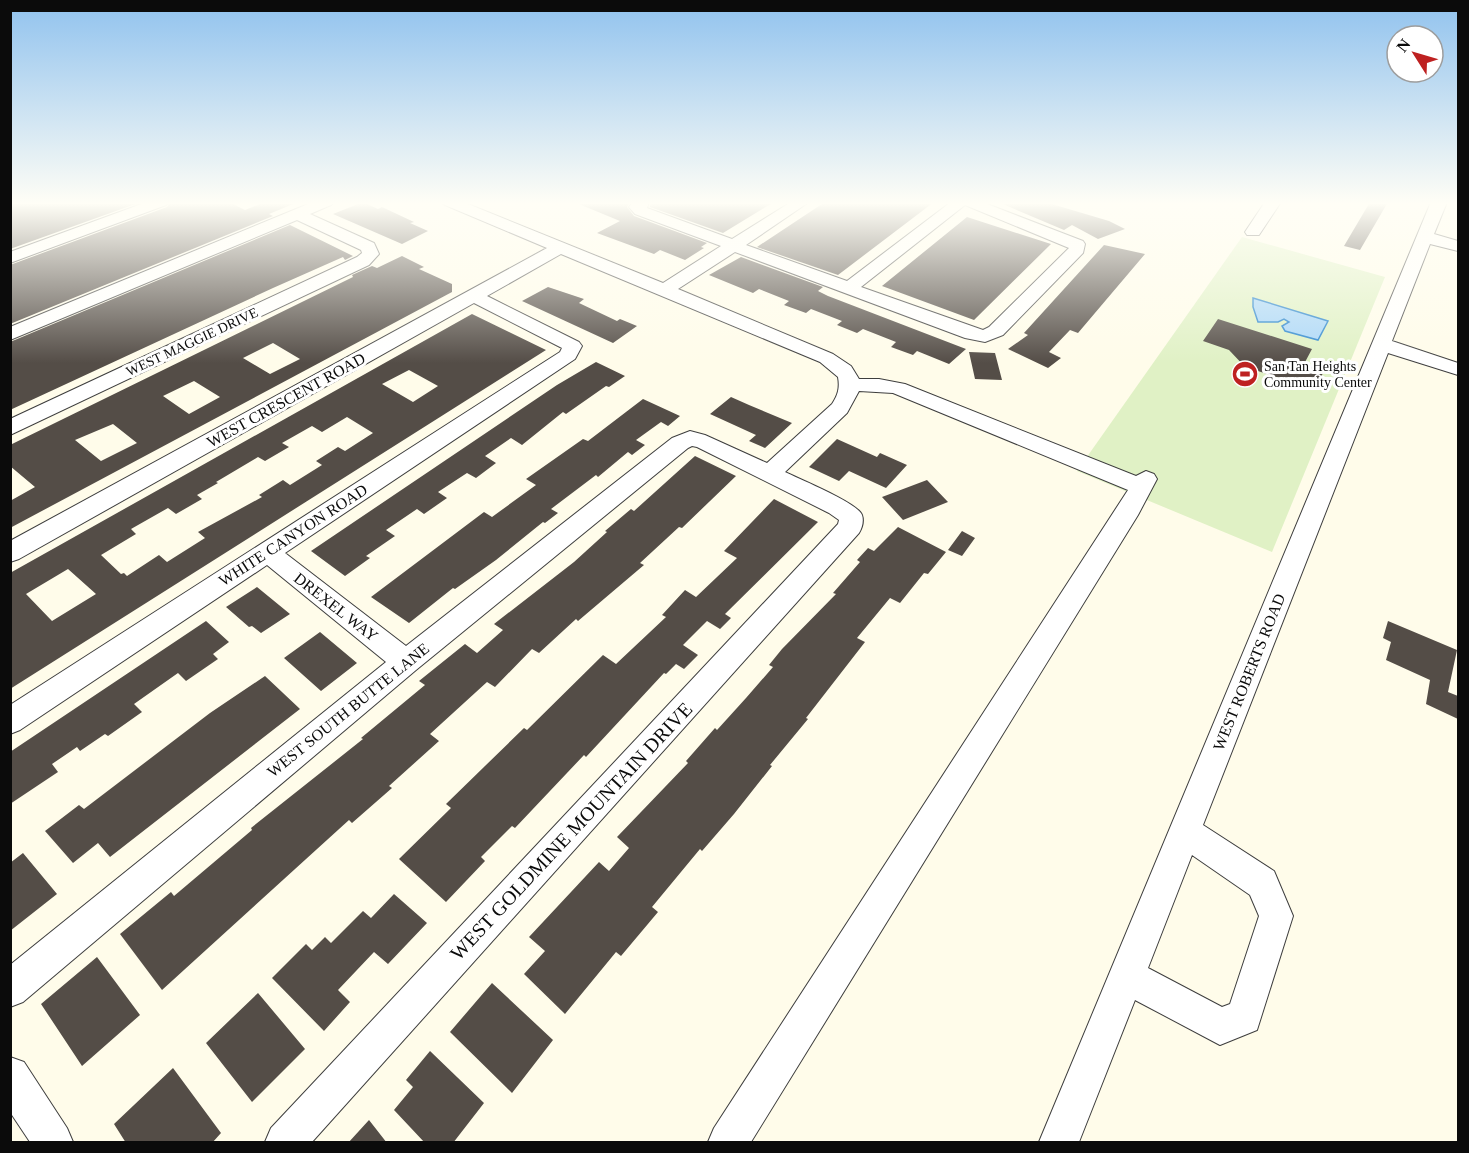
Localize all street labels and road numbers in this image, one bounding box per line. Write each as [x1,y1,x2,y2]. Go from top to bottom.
street label: WEST MAGGIE DRIVE [124,305,260,379]
street label: WEST CRESCENT ROAD [204,349,368,451]
street label: WHITE CANYON ROAD [216,481,370,589]
street label: DREXEL WAY [291,569,381,645]
street label: WEST ROBERTS ROAD [1210,591,1288,753]
street label: WEST SOUTH BUTTE LANE [264,640,432,780]
street label: WEST GOLDMINE MOUNTAIN DRIVE [446,698,696,964]

